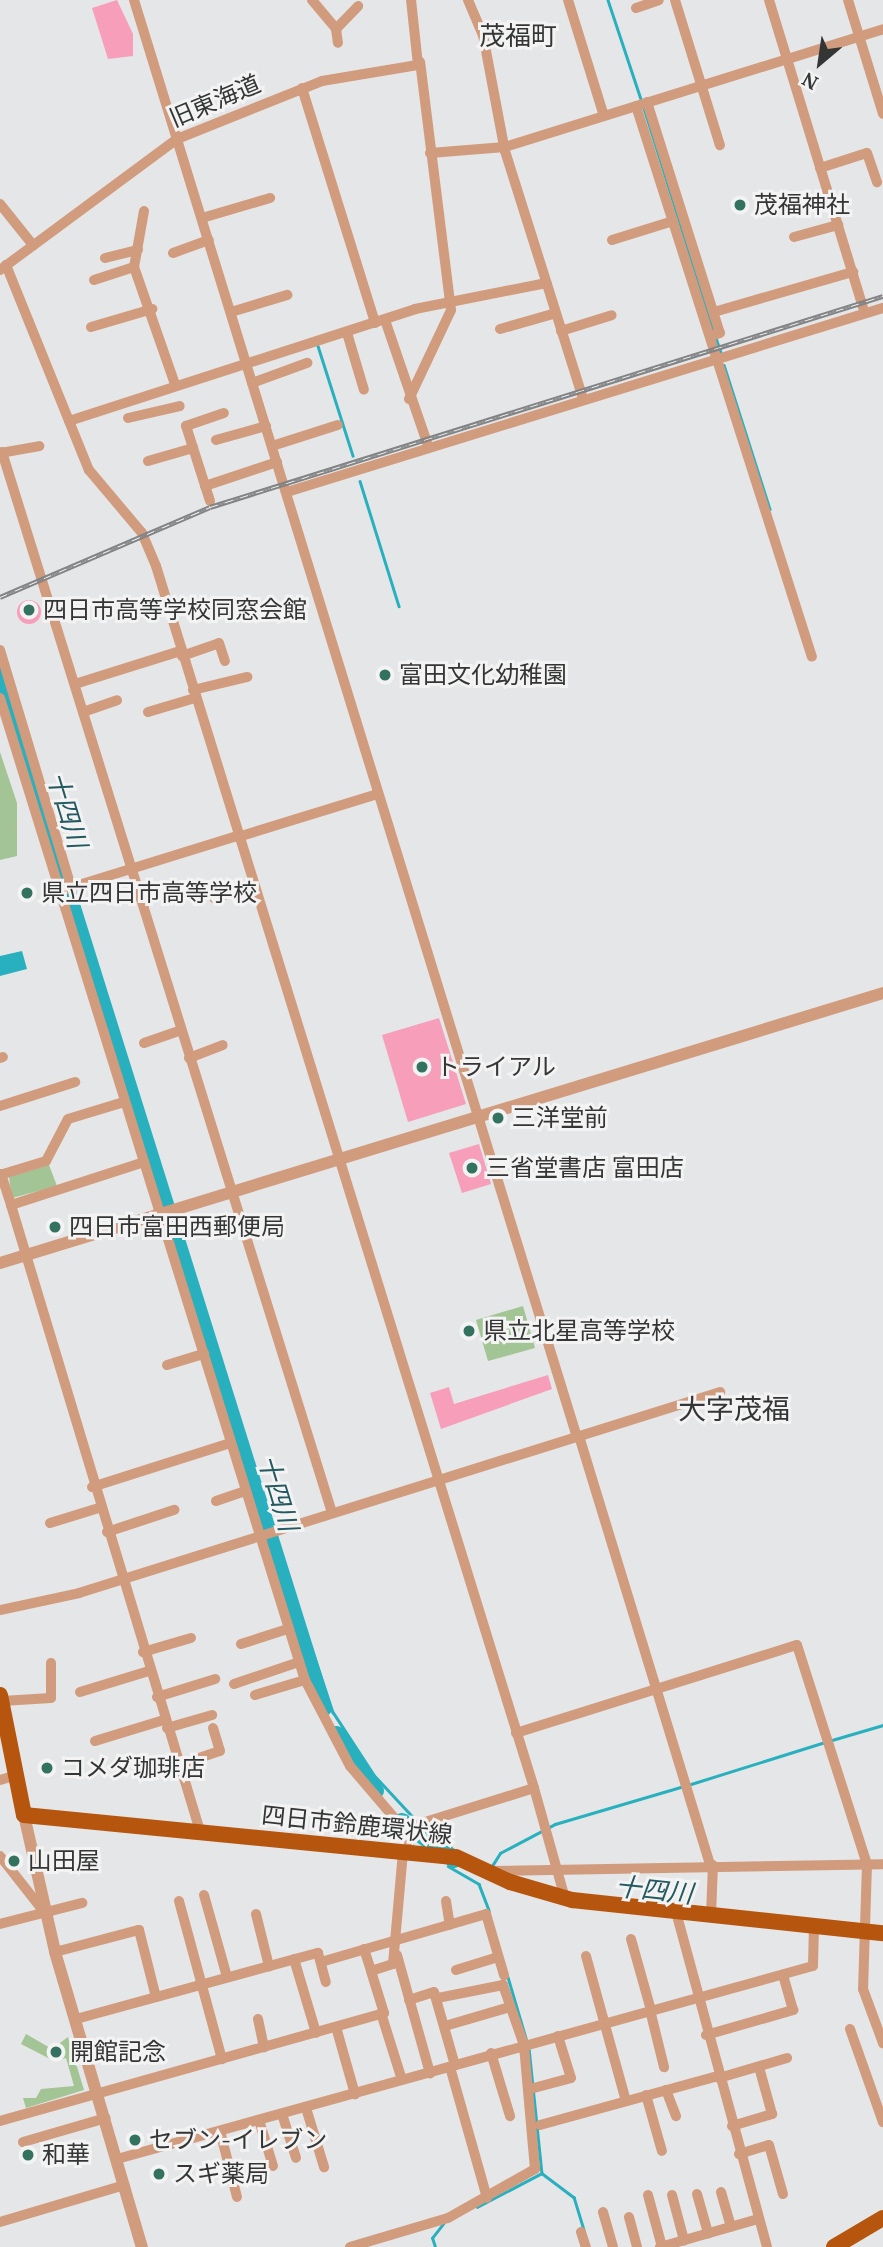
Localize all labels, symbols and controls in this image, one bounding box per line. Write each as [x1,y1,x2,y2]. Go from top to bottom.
district label: 茂福町 [479,20,557,52]
north arrow [785,28,855,98]
text: N [797,67,822,96]
street label: 旧東海道 [165,69,265,133]
place label: 茂福神社 [754,191,850,219]
marker: 茂福神社 [732,197,748,213]
place label: 四日市高等学校同窓会館 [43,596,307,624]
marker: 四日市高等学校同窓会館 [21,602,37,618]
place label: 富田文化幼稚園 [399,661,567,689]
marker: 富田文化幼稚園 [377,667,393,683]
water label: 十四川 [41,768,93,852]
place label: 県立四日市高等学校 [41,879,257,907]
marker: 県立四日市高等学校 [19,885,35,901]
place label: トライアル [436,1053,556,1081]
marker: トライアル [414,1059,430,1075]
place label: 三洋堂前 [512,1104,608,1132]
marker: 三洋堂前 [490,1110,506,1126]
place label: 三省堂書店 富田店 [486,1154,684,1182]
marker: 三省堂書店 富田店 [464,1160,480,1176]
place label: 四日市富田西郵便局 [69,1213,285,1241]
marker: 四日市富田西郵便局 [47,1219,63,1235]
place label: 県立北星高等学校 [483,1317,675,1345]
marker: 県立北星高等学校 [461,1323,477,1339]
district label: 大字茂福 [678,1392,790,1426]
water label: 十四川 [252,1451,304,1535]
place label: コメダ珈琲店 [61,1754,205,1782]
marker: コメダ珈琲店 [39,1760,55,1776]
street label: 四日市鈴鹿環状線 [260,1801,454,1849]
place label: 山田屋 [28,1847,100,1875]
marker: 山田屋 [6,1853,22,1869]
water label: 十四川 [614,1870,694,1910]
place label: 開館記念 [70,2038,166,2066]
marker: 開館記念 [48,2044,64,2060]
place label: セブン-イレブン [149,2126,327,2154]
marker: セブン-イレブン [127,2132,143,2148]
place label: 和華 [42,2141,90,2169]
marker: 和華 [20,2147,36,2163]
place label: スギ薬局 [173,2160,269,2188]
marker: スギ薬局 [151,2166,167,2182]

